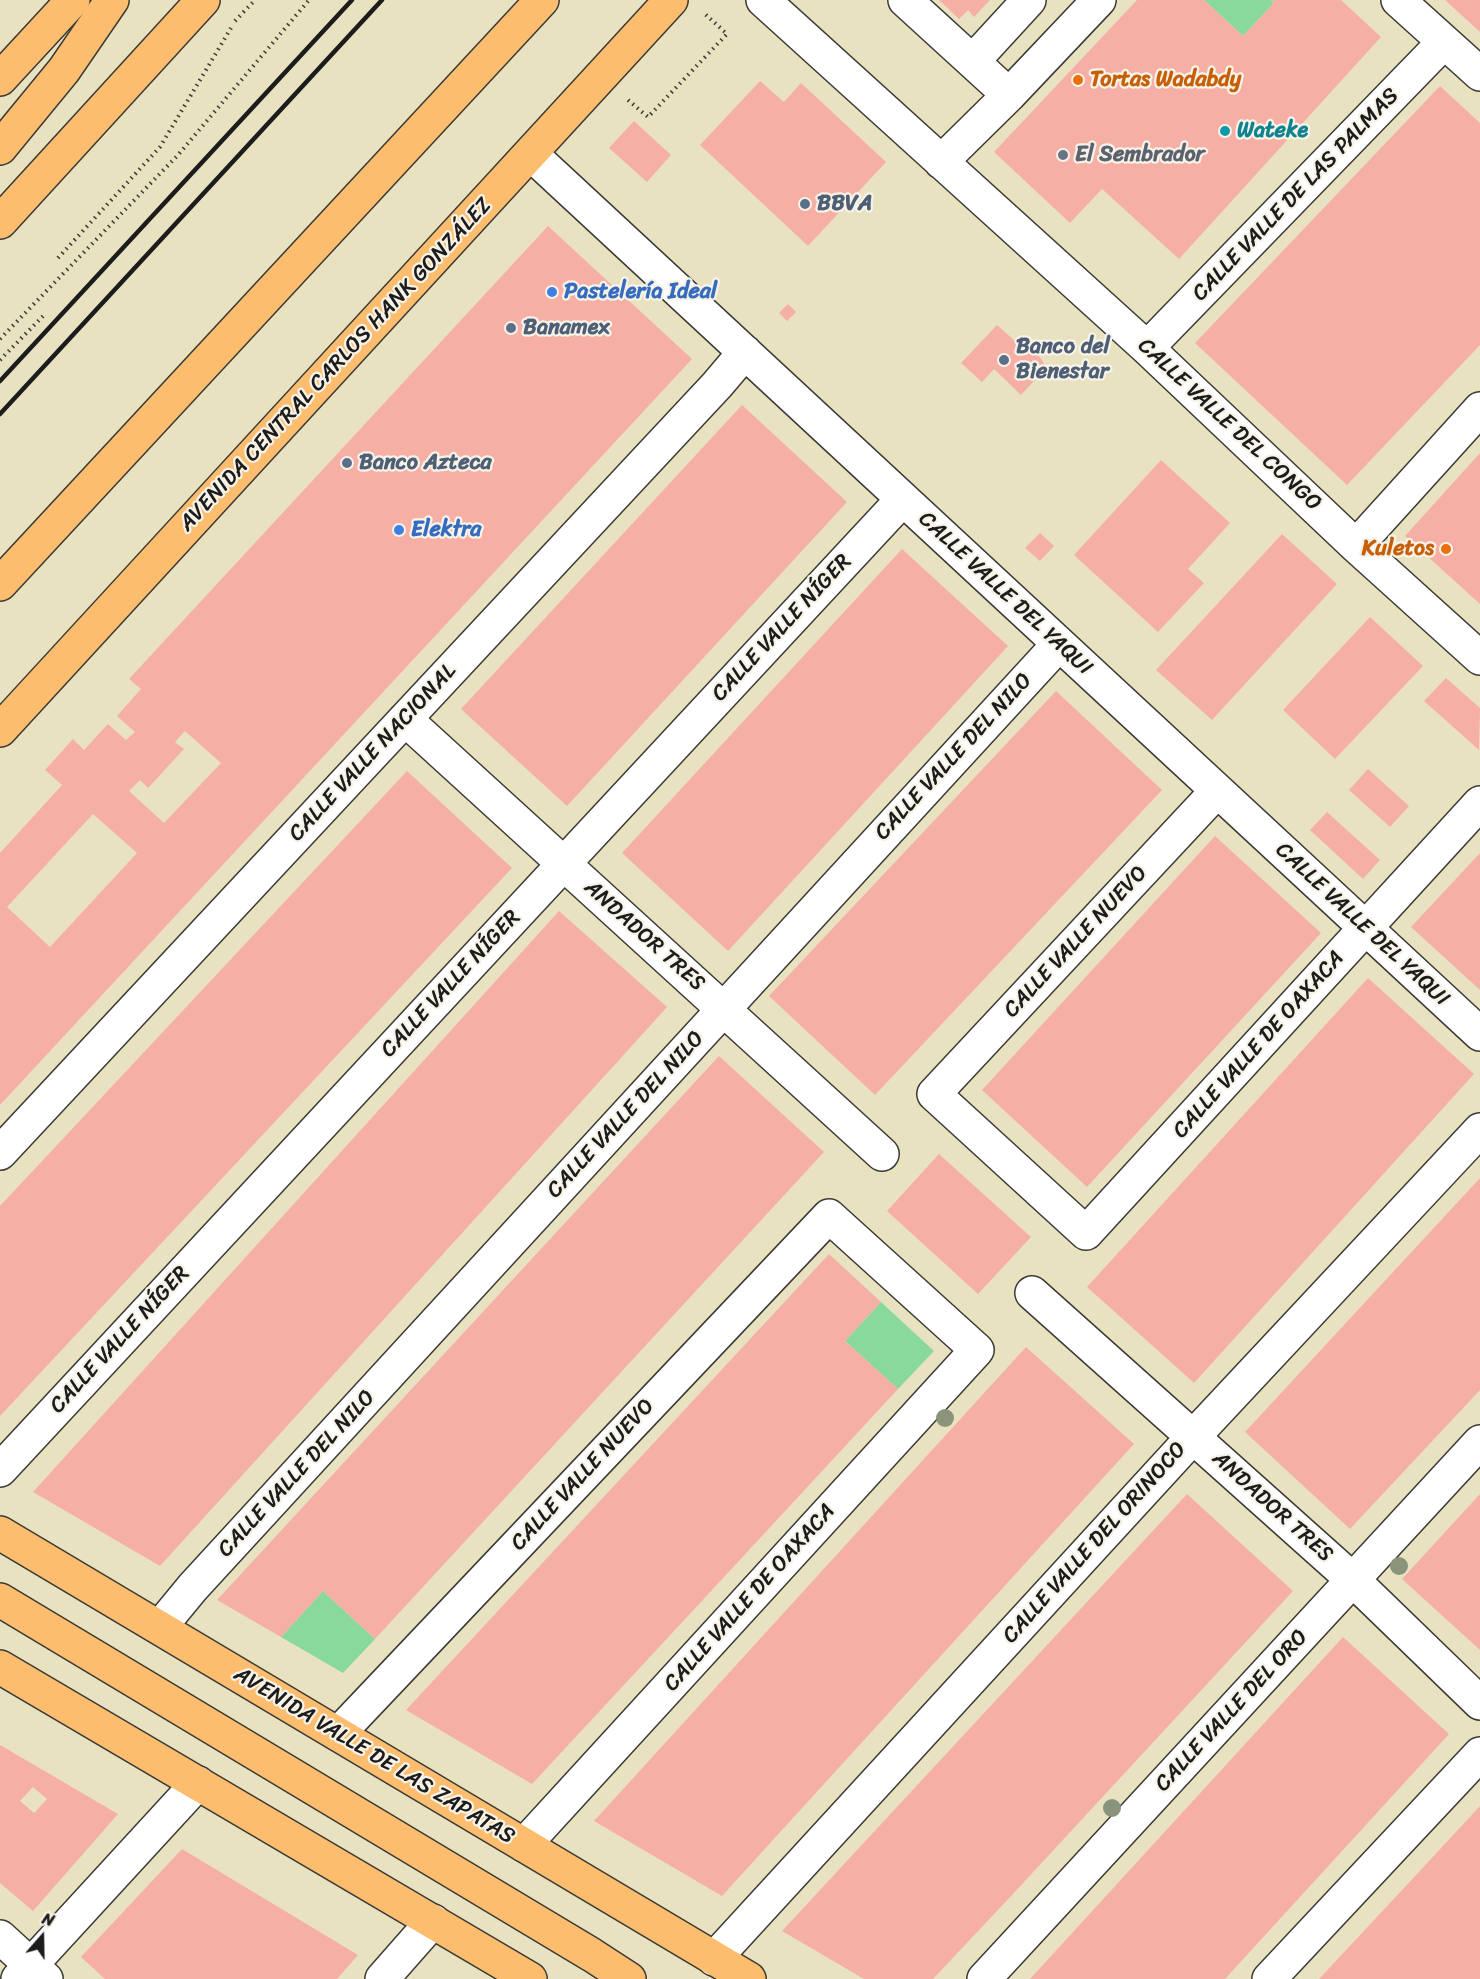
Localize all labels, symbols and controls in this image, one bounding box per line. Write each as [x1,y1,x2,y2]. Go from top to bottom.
place label: Tortas Wadabdy [1090,67,1241,93]
marker: Tortas Wadabdy [1071,73,1085,87]
street label: CALLE VALLE DE LAS PALMAS [1187,83,1405,307]
place label: Wateke [1237,118,1308,144]
marker: Wateke [1218,124,1232,138]
place label: El Sembrador [1075,142,1205,168]
marker: El Sembrador [1056,148,1070,162]
place label: BBVA [817,191,872,217]
street label: AVENIDA CENTRAL CARLOS HANK GONZÁLEZ [174,193,498,537]
marker: BBVA [798,197,812,211]
place label: Pastelería Ideal [564,279,717,305]
marker: Pastelería Ideal [545,285,559,299]
place label: Banamex [523,315,610,341]
marker: Banamex [504,321,518,335]
street label: CALLE VALLE DEL CONGO [1132,333,1326,517]
place label: Banco del Bienestar [1016,334,1110,386]
marker: Banco del Bienestar [997,353,1011,367]
place label: Banco Azteca [359,450,491,476]
marker: Banco Azteca [340,456,354,470]
street label: CALLE VALLE DEL YAQUI [912,506,1098,682]
place label: Elektra [411,517,481,543]
marker: Elektra [392,523,406,537]
place label: Kuletos [1362,536,1434,562]
marker: Kuletos [1439,542,1453,556]
street label: CALLE VALLE NÍGER [707,549,857,707]
street label: CALLE VALLE NACIONAL [284,659,462,847]
street label: CALLE VALLE DEL NILO [870,668,1038,846]
street label: CALLE VALLE DEL YAQUI [1269,837,1455,1013]
street label: CALLE VALLE NUEVO [999,861,1153,1023]
street label: ANDADOR TRES [578,875,710,997]
street label: CALLE VALLE NÍGER [376,905,526,1063]
street label: CALLE VALLE DE OAXACA [1168,946,1350,1144]
street label: CALLE VALLE DEL NILO [542,1026,710,1204]
street label: CALLE VALLE NÍGER [45,1261,195,1419]
street label: CALLE VALLE DEL NILO [213,1385,381,1563]
street label: CALLE VALLE NUEVO [506,1394,660,1556]
street label: CALLE VALLE DEL ORINOCO [998,1437,1192,1649]
street label: ANDADOR TRES [1206,1446,1338,1568]
street label: CALLE VALLE DE OAXACA [659,1499,841,1697]
street label: CALLE VALLE DEL ORO [1150,1624,1314,1798]
street label: AVENIDA VALLE DE LAS ZAPATAS [229,1662,519,1850]
text: N [38,1904,58,1935]
north arrow [12,1907,72,1967]

